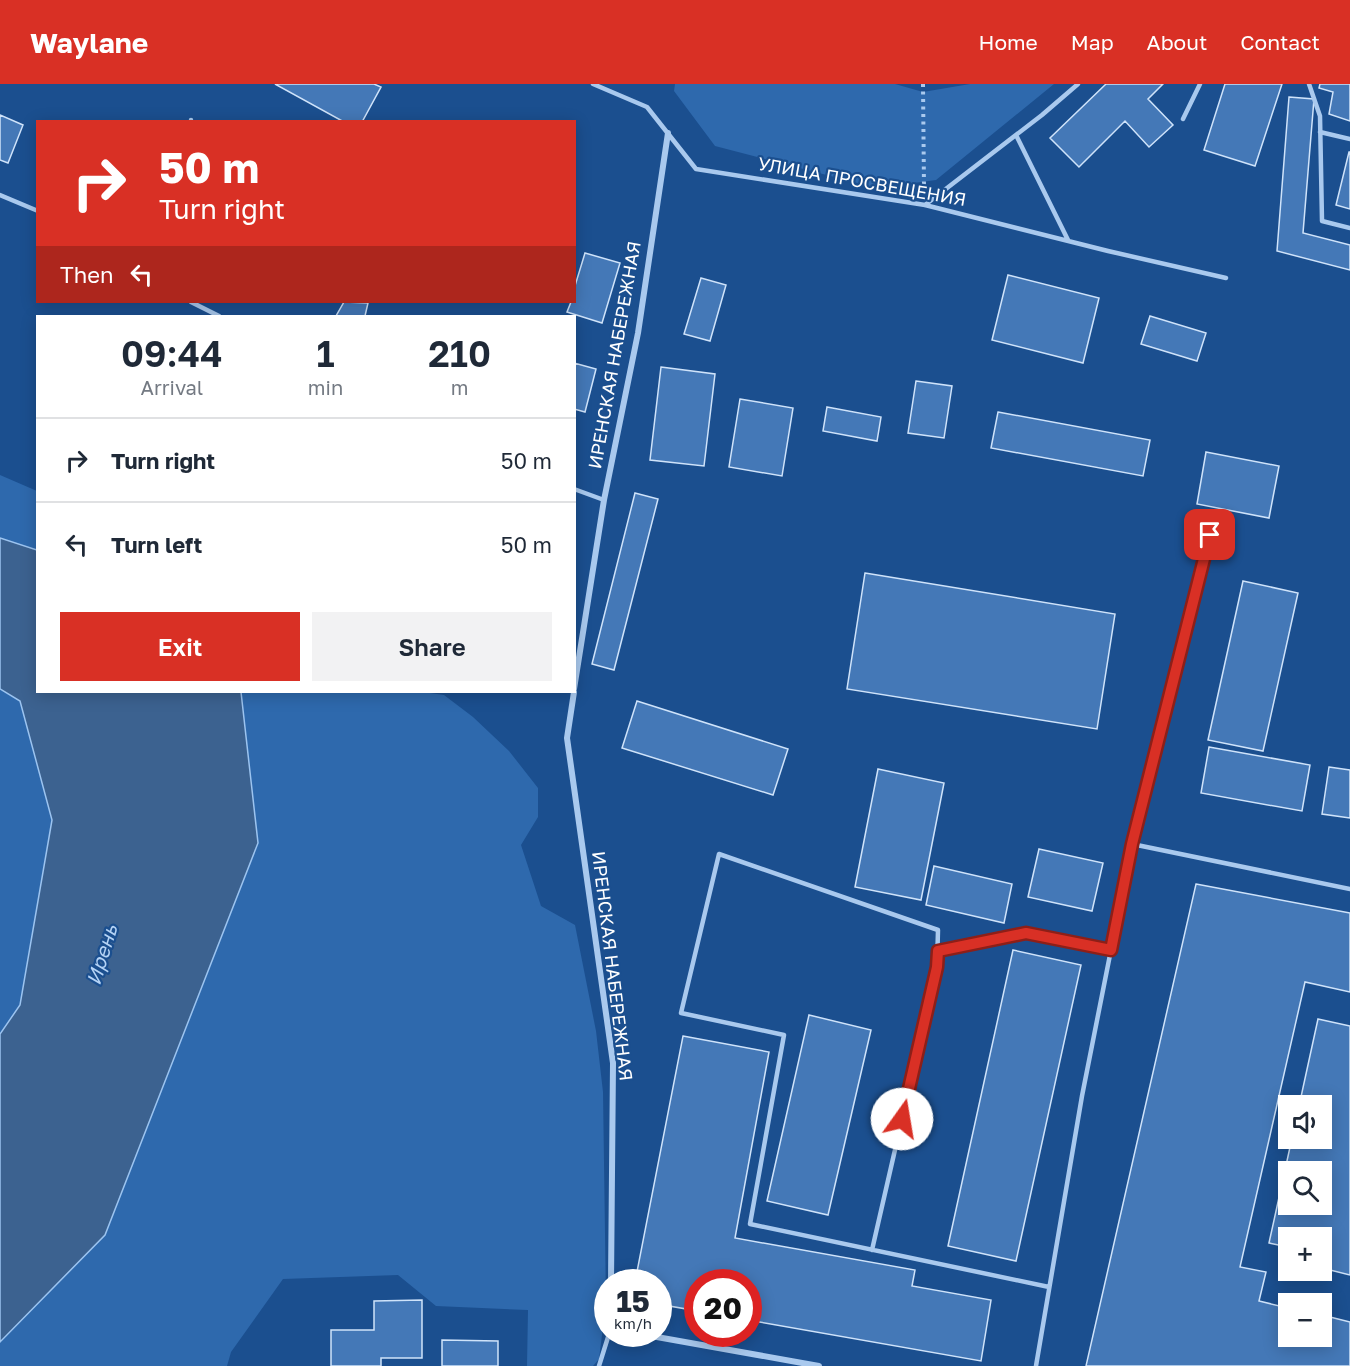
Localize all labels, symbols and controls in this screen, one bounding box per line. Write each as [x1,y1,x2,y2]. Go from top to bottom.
text: Waylane [30,26,148,59]
text: Home [978,29,1038,55]
text: Map [1071,29,1114,55]
text: About [1147,29,1207,55]
text: Contact [1240,29,1320,55]
text: 50 m [159,142,259,192]
icon: right [60,144,138,222]
street label: УЛИЦА ПРОСВЕЩЕНИЯ [756,152,968,210]
text: Turn right [159,193,285,225]
street label: ИРЕНСКАЯ НАБЕРЕЖНАЯ [583,239,645,470]
icon: left [125,258,158,291]
text: Then [60,261,113,288]
text: 09:44 [121,332,223,375]
text: 1 [316,332,335,375]
text: 210 [428,332,491,375]
text: Arrival [141,375,203,399]
text: min [308,375,343,399]
text: m [451,375,468,399]
icon: right [60,444,93,477]
text: Turn right [111,447,215,474]
text: 50 m [501,447,552,474]
pin [1184,509,1235,560]
icon: arrive [1193,518,1226,551]
icon: left [60,528,93,561]
text: Turn left [111,531,202,558]
text: 50 m [501,531,552,558]
button: Exit [60,612,300,681]
button: Share [312,612,552,681]
street label: ИРЕНСКАЯ НАБЕРЕЖНАЯ [588,850,638,1082]
water label: Ирень [81,920,122,988]
position arrow [870,1087,934,1151]
map controls [1278,1095,1332,1347]
button: sound [1278,1095,1332,1149]
button: search [1278,1161,1332,1215]
button: + [1278,1227,1332,1281]
speed limit sign: 20 [684,1269,762,1347]
text: 15 [616,1283,650,1319]
button: − [1278,1293,1332,1347]
text: km/h [614,1314,652,1332]

